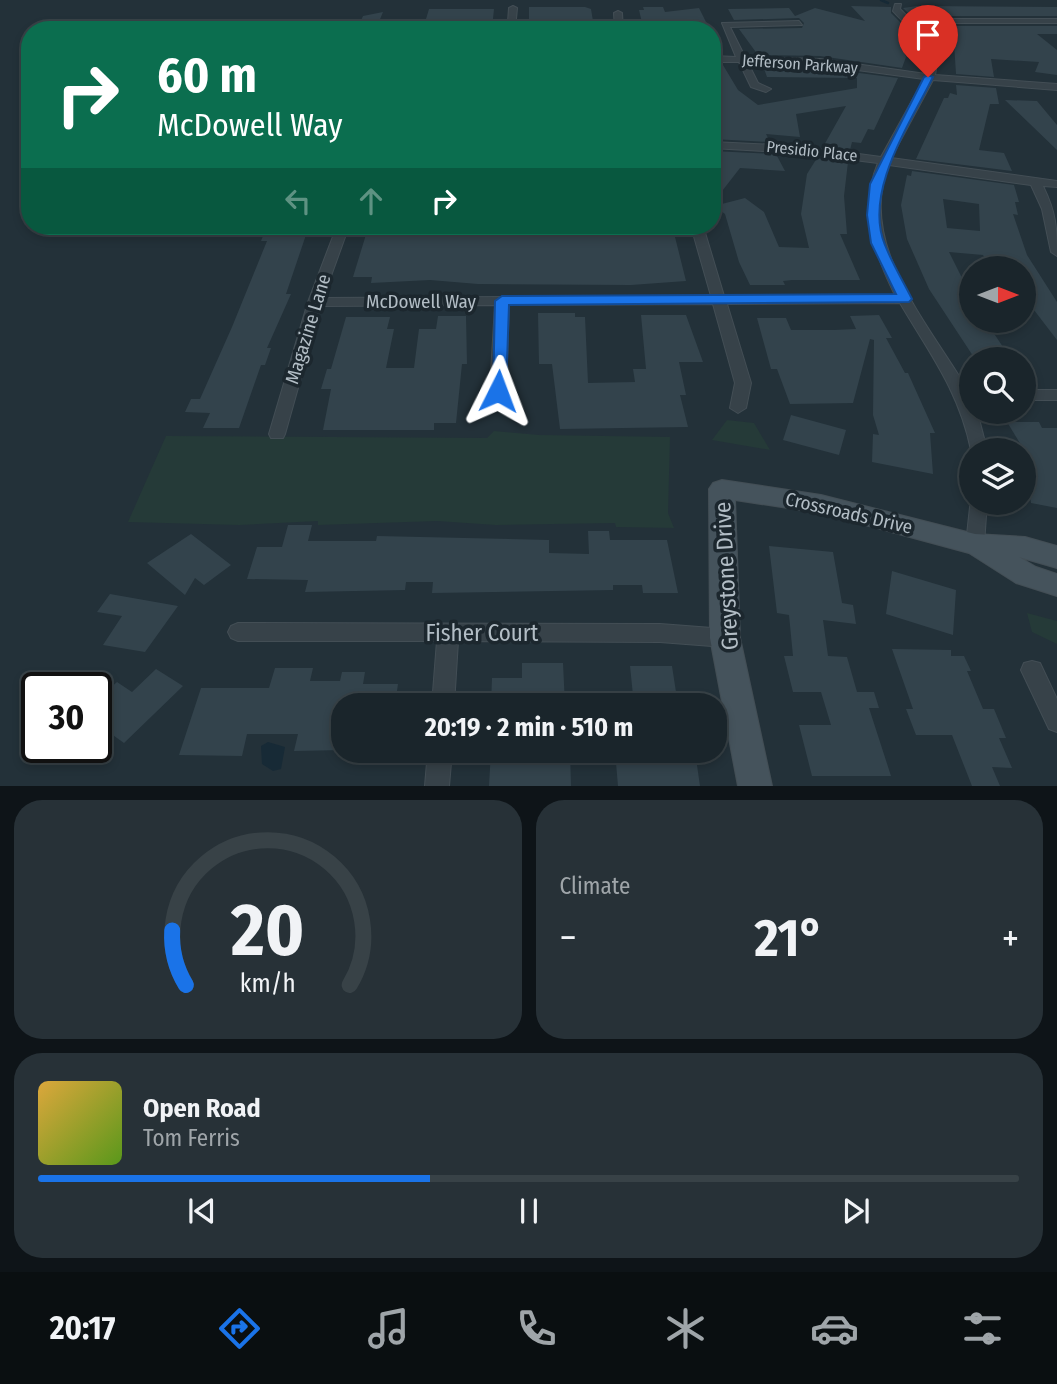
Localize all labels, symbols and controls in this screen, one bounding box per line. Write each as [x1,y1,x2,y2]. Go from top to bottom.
pin [898,5,958,77]
icon: arrive [909,16,947,54]
text: 60 m [157,46,257,105]
icon: right [42,49,133,140]
street label: Jefferson Parkway [741,50,859,78]
text: McDowell Way [157,106,343,144]
street label: Presidio Place [766,137,859,165]
icon: left [279,182,317,220]
icon: ahead [352,182,390,220]
icon: right [425,182,463,220]
north arrow [959,256,1036,332]
map controls [959,256,1036,515]
street label: Magazine Lane [280,271,336,387]
street label: McDowell Way [366,290,477,313]
button: search [959,347,1036,424]
position arrow [461,354,535,428]
button: layers [959,438,1036,515]
street label: Crossroads Drive [783,487,915,539]
street label: Greystone Drive [708,501,744,651]
street label: Fisher Court [426,619,539,647]
speed limit sign: 30 [21,672,112,763]
text: 20:19 · 2 min · 510 m [425,712,633,743]
text: Climate [560,872,630,900]
text: 20 [230,888,304,975]
text: 21° [754,907,824,970]
text: − [560,915,577,961]
text: + [1002,915,1019,961]
text: km/h [240,969,296,999]
text: Open Road [143,1093,261,1124]
text: Tom Ferris [143,1124,240,1152]
icon: previous [183,1192,221,1230]
icon: pause [510,1192,548,1230]
icon: next [837,1192,875,1230]
icon: directions [215,1304,264,1353]
icon: music [364,1304,413,1353]
icon: phone [512,1304,561,1353]
icon: climate [661,1304,710,1353]
icon: car [810,1304,859,1353]
icon: filters [958,1304,1007,1353]
text: 20:17 [50,1309,116,1347]

